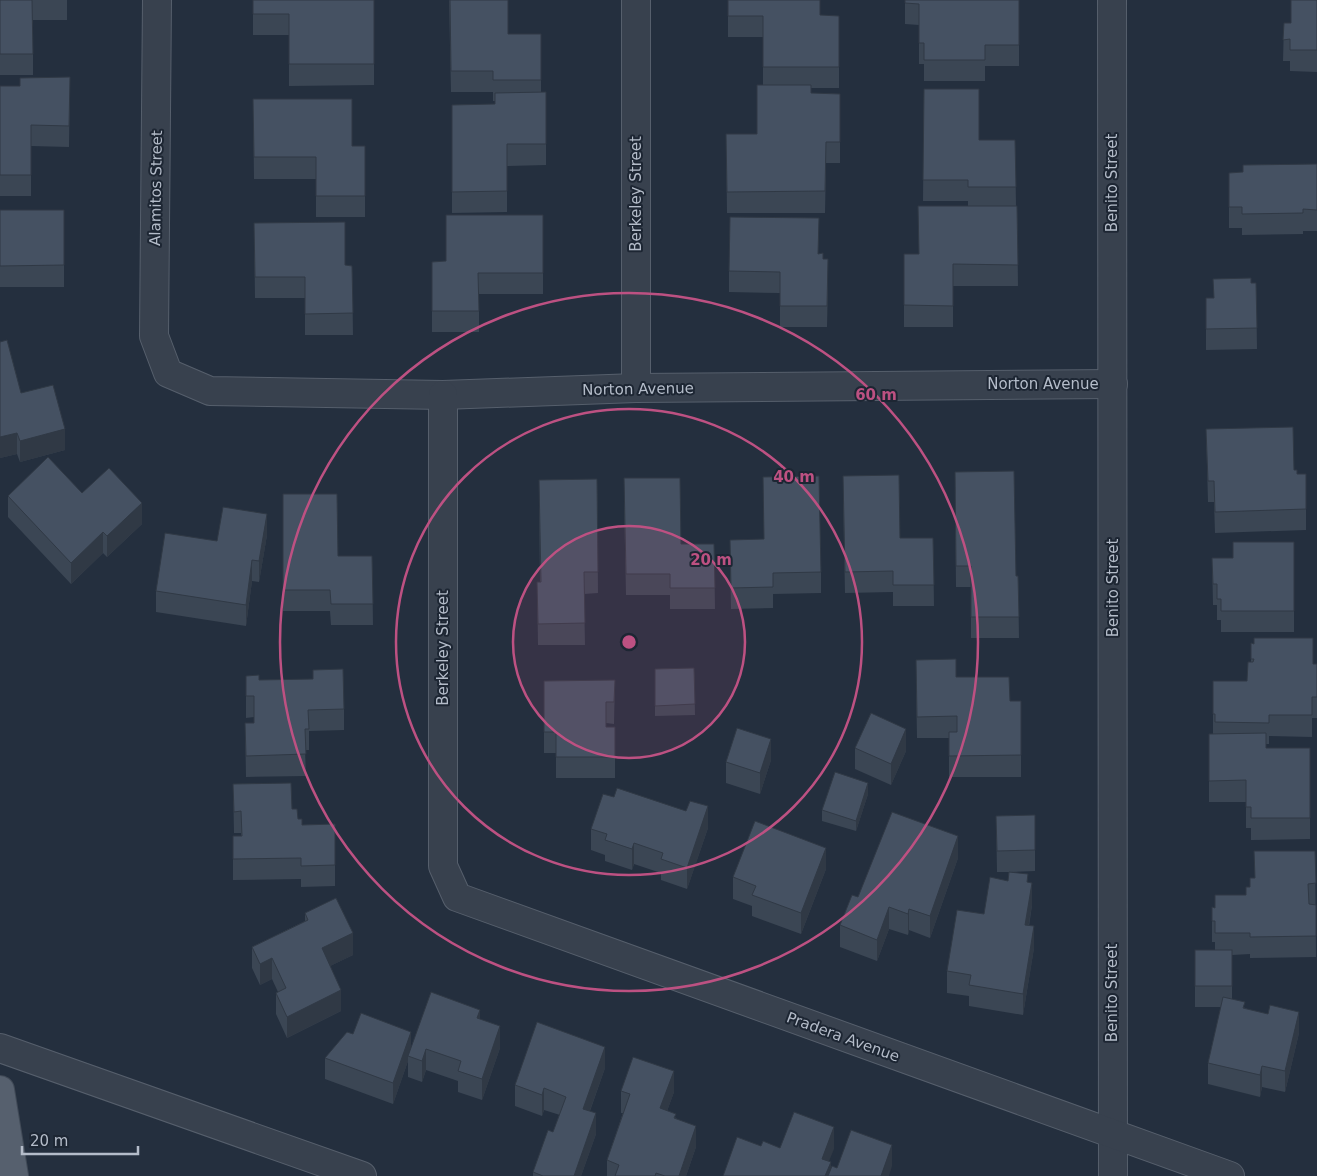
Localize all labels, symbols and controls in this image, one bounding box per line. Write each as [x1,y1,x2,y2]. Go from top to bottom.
street label: Alamitos Street [146,130,166,246]
street label: Benito Street [1103,134,1121,232]
street label: Berkeley Street [627,136,645,252]
street label: Norton Avenue [987,375,1099,393]
street label: Norton Avenue [582,379,694,399]
text: 60 m [855,386,897,404]
text: 40 m [773,468,815,486]
street label: Benito Street [1104,539,1122,637]
text: 20 m [690,551,732,569]
street label: Berkeley Street [434,590,452,706]
centre of rings [620,633,638,651]
street label: Benito Street [1103,944,1121,1042]
street label: Pradera Avenue [784,1008,902,1066]
scale bar [22,1124,139,1156]
text: 20 m [30,1132,68,1150]

